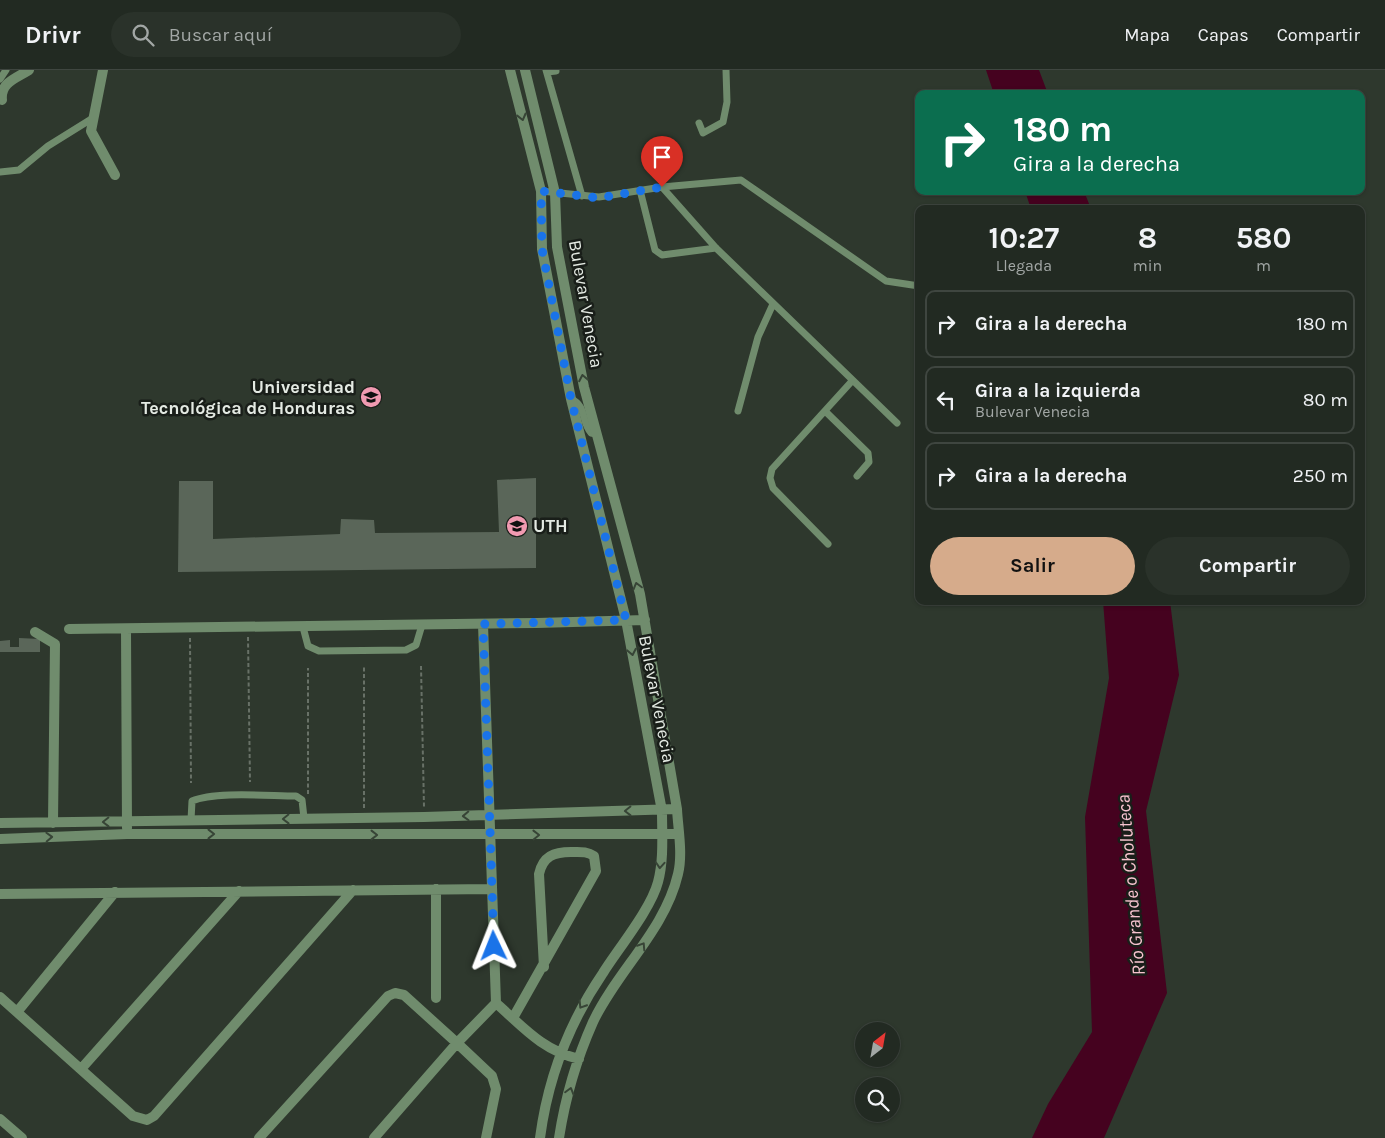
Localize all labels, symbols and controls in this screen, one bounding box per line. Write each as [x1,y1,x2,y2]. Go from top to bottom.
search box [111,12,461,57]
text: Drivr [25,21,81,49]
icon: search [129,21,157,49]
text: Buscar aquí [169,24,272,46]
text: Mapa [1124,24,1170,46]
text: Capas [1198,24,1249,46]
text: Compartir [1277,24,1360,46]
text: 180 m [1013,109,1112,150]
icon: right [930,110,995,175]
one-way arrow [516,113,527,122]
pin [641,136,683,187]
icon: arrive [648,143,676,171]
text: Gira a la derecha [1013,151,1180,177]
text: 10:27 [988,220,1059,256]
text: 8 [1138,220,1157,256]
text: 580 [1236,220,1292,256]
street label: Bulevar Venecia [564,238,608,370]
text: Llegada [996,256,1052,275]
text: min [1133,256,1162,275]
text: m [1256,256,1271,275]
icon: right [932,310,960,338]
text: Gira a la derecha [975,313,1127,335]
text: 180 m [1296,313,1348,335]
one-way arrow [578,374,588,383]
place label: Universidad Tecnológica de Honduras [141,376,355,419]
text: Gira a la izquierda [975,380,1141,402]
school or university icon: Universidad Tecnológica de Honduras [359,385,383,409]
icon: left [932,386,960,414]
text: 80 m [1303,389,1348,411]
text: Bulevar Venecia [975,402,1090,421]
icon: right [932,462,960,490]
text: Gira a la derecha [975,465,1127,487]
text: 250 m [1293,465,1348,487]
school or university icon: UTH [505,514,529,538]
place label: UTH [533,515,568,537]
button: Salir [930,537,1135,595]
button: Compartir [1145,537,1350,595]
one-way arrow [633,583,643,591]
street label: Bulevar Venecia [634,633,680,765]
one-way arrow [626,648,637,657]
water label: Río Grande o Choluteca [1112,793,1150,976]
one-way arrow [624,806,632,817]
one-way arrow [461,810,469,821]
one-way arrow [281,814,289,824]
one-way arrow [101,817,109,827]
one-way arrow [208,829,215,839]
one-way arrow [370,830,378,840]
one-way arrow [532,830,540,840]
one-way arrow [45,831,53,842]
one-way arrow [655,861,666,869]
position arrow [467,919,519,971]
one-way arrow [635,942,645,951]
one-way arrow [579,1000,589,1009]
north arrow [855,1022,900,1068]
map controls [855,1022,900,1122]
button: search [855,1077,900,1122]
one-way arrow [564,1086,575,1095]

